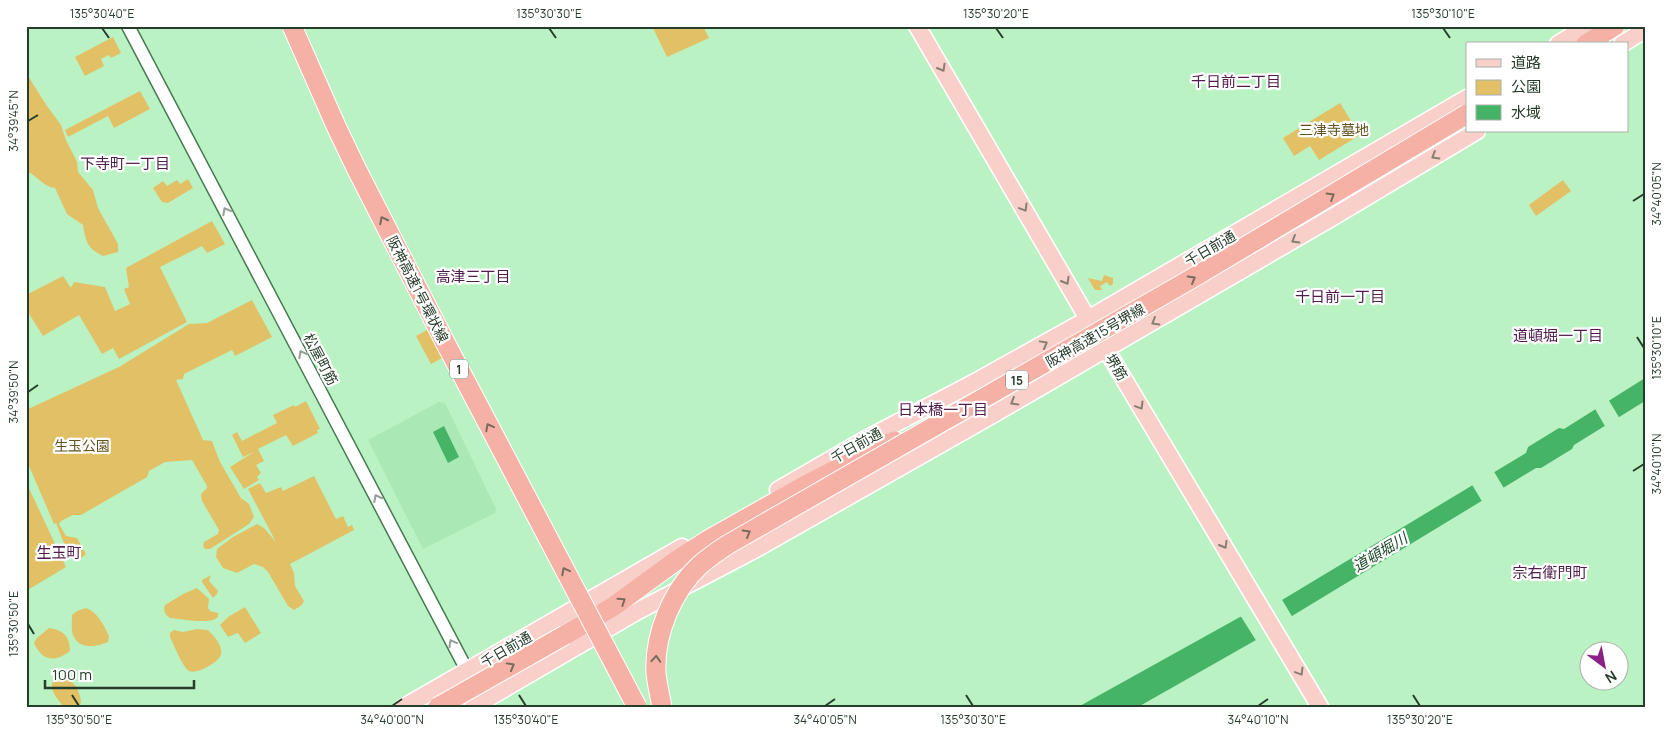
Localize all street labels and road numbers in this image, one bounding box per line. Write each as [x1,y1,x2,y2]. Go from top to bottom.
street label: 千日前通 [1181,226,1239,270]
street label: 阪神高速1号環状線 [383,232,453,346]
street label: 阪神高速15号堺線 [1042,299,1148,371]
street label: 松屋町筋 [299,330,343,388]
street label: 堺筋 [1102,350,1132,384]
road number: 1 [450,359,468,378]
road number: 15 [1006,370,1028,390]
street label: 千日前通 [827,423,885,467]
street label: 千日前通 [477,627,535,671]

